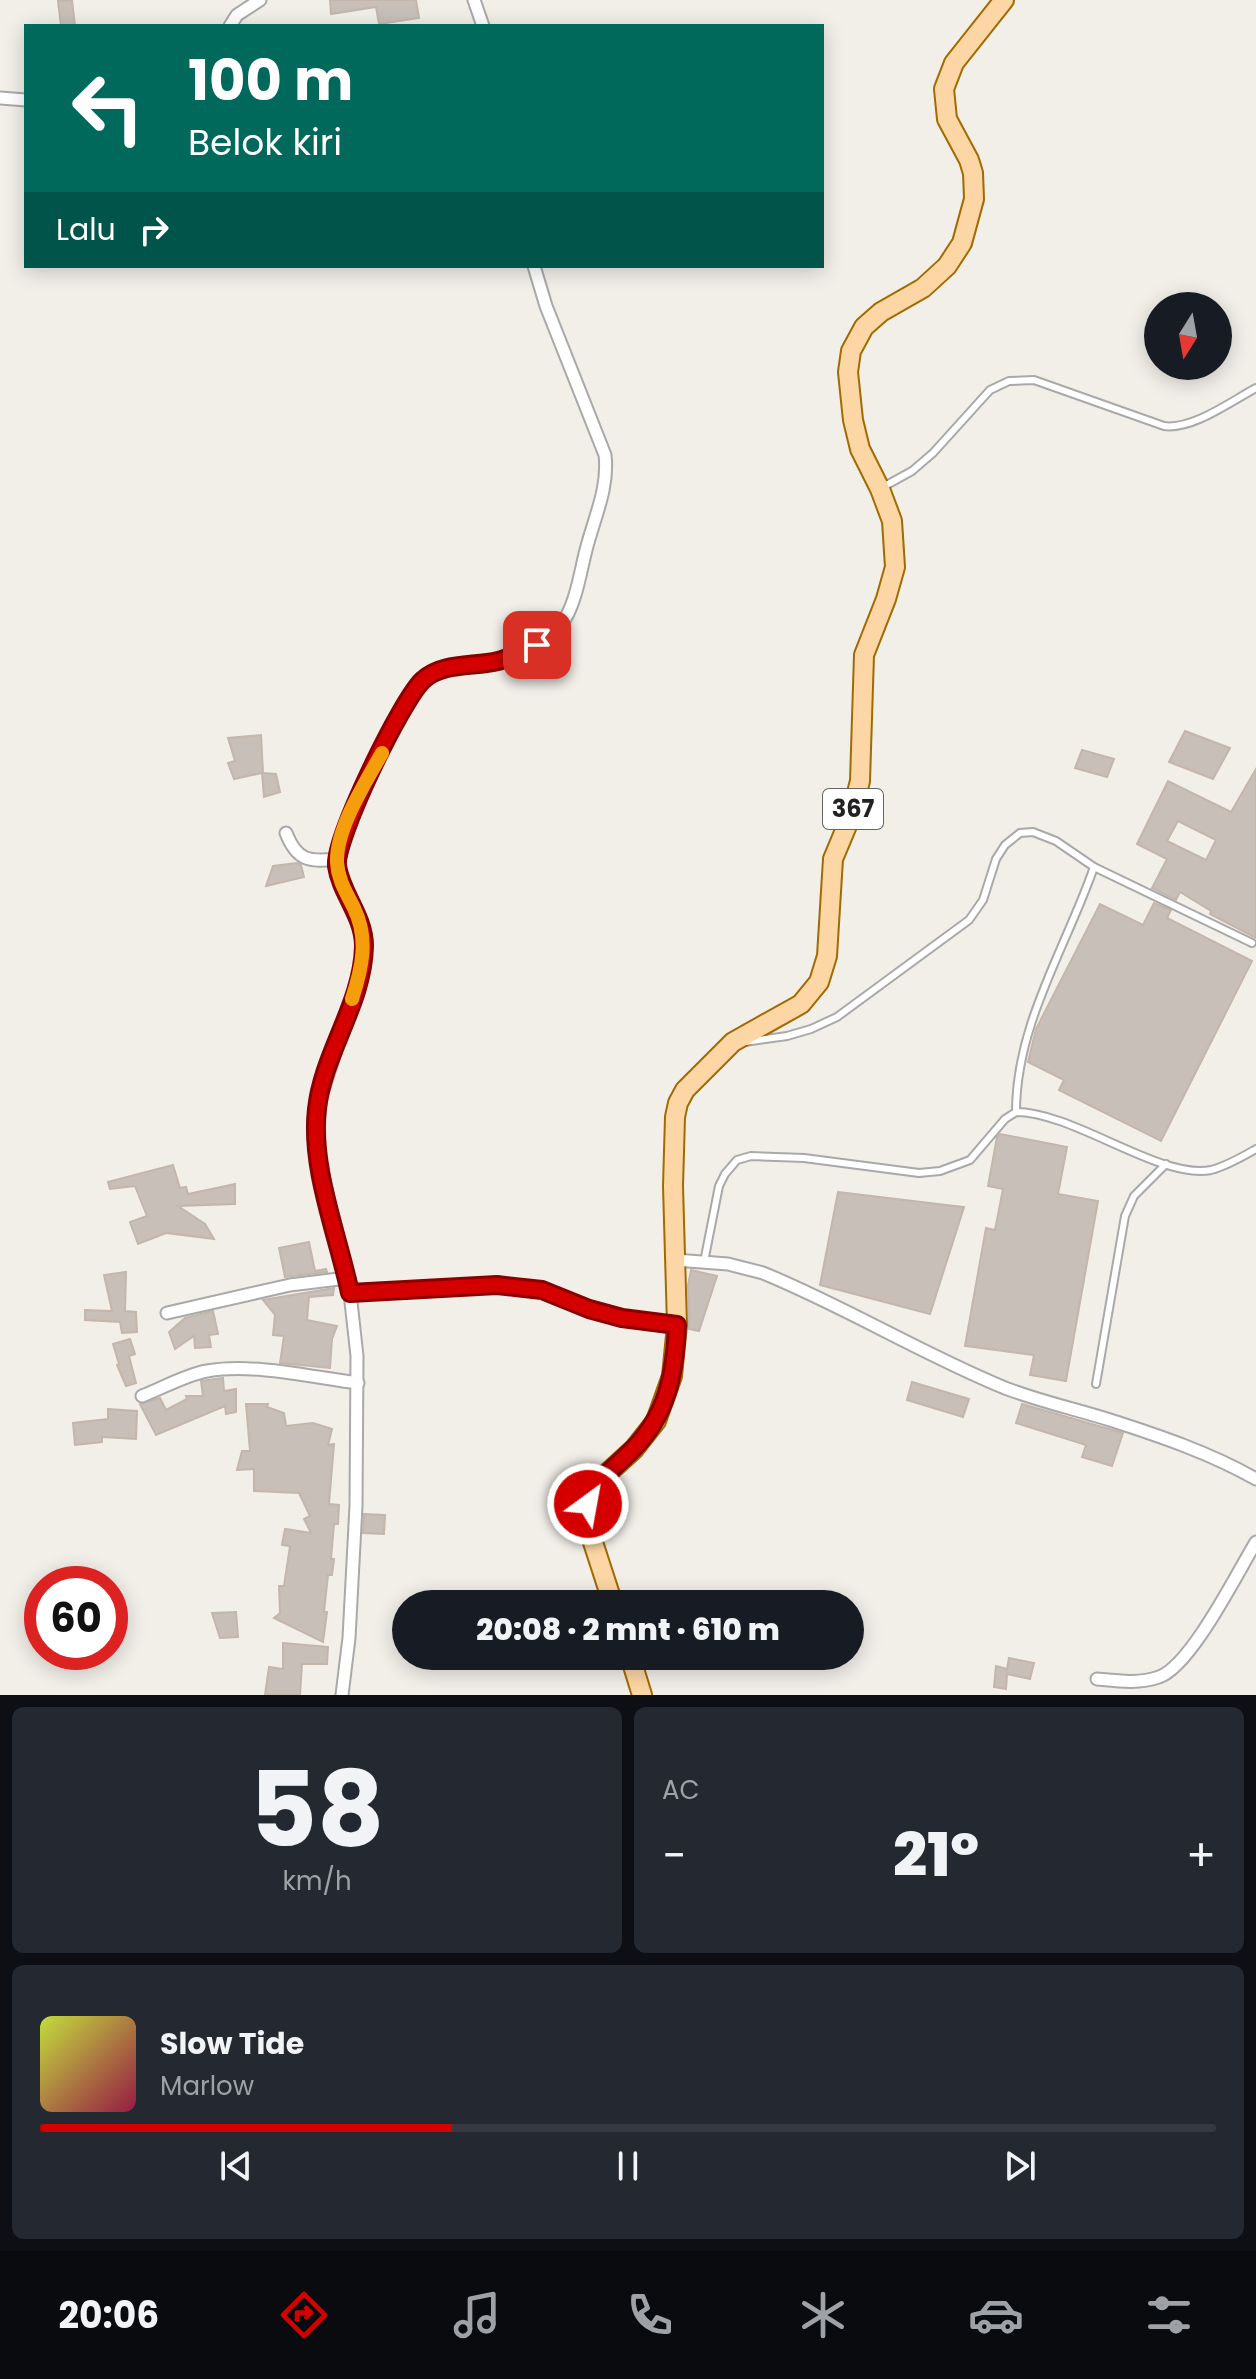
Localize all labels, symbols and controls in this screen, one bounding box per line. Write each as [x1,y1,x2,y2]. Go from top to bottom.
text: 100 m [188,41,353,120]
icon: left [56,56,160,160]
text: Belok kiri [188,117,342,168]
text: Lalu [56,208,116,251]
icon: right [132,208,176,252]
north arrow [1144,292,1232,380]
map controls [1144,292,1232,380]
pin [503,611,571,679]
icon: arrive [515,623,559,667]
road number: 367 [823,789,883,829]
position arrow [546,1462,630,1546]
speed limit sign: 60 [24,1566,128,1670]
text: 20:08 · 2 mnt · 610 m [476,1608,780,1651]
text: 58 [250,1737,385,1882]
text: AC [662,1772,700,1808]
text: 21° [893,1813,979,1897]
text: − [662,1825,686,1886]
text: + [1186,1825,1216,1886]
text: km/h [282,1863,352,1899]
text: Slow Tide [160,2022,304,2065]
text: Marlow [160,2068,254,2104]
icon: previous [214,2144,258,2188]
icon: pause [606,2144,650,2188]
icon: next [998,2144,1042,2188]
icon: directions [276,2287,332,2343]
icon: music [449,2287,505,2343]
icon: phone [622,2287,678,2343]
icon: climate [795,2287,851,2343]
icon: car [968,2287,1024,2343]
icon: filters [1141,2287,1197,2343]
text: 20:06 [59,2290,159,2341]

